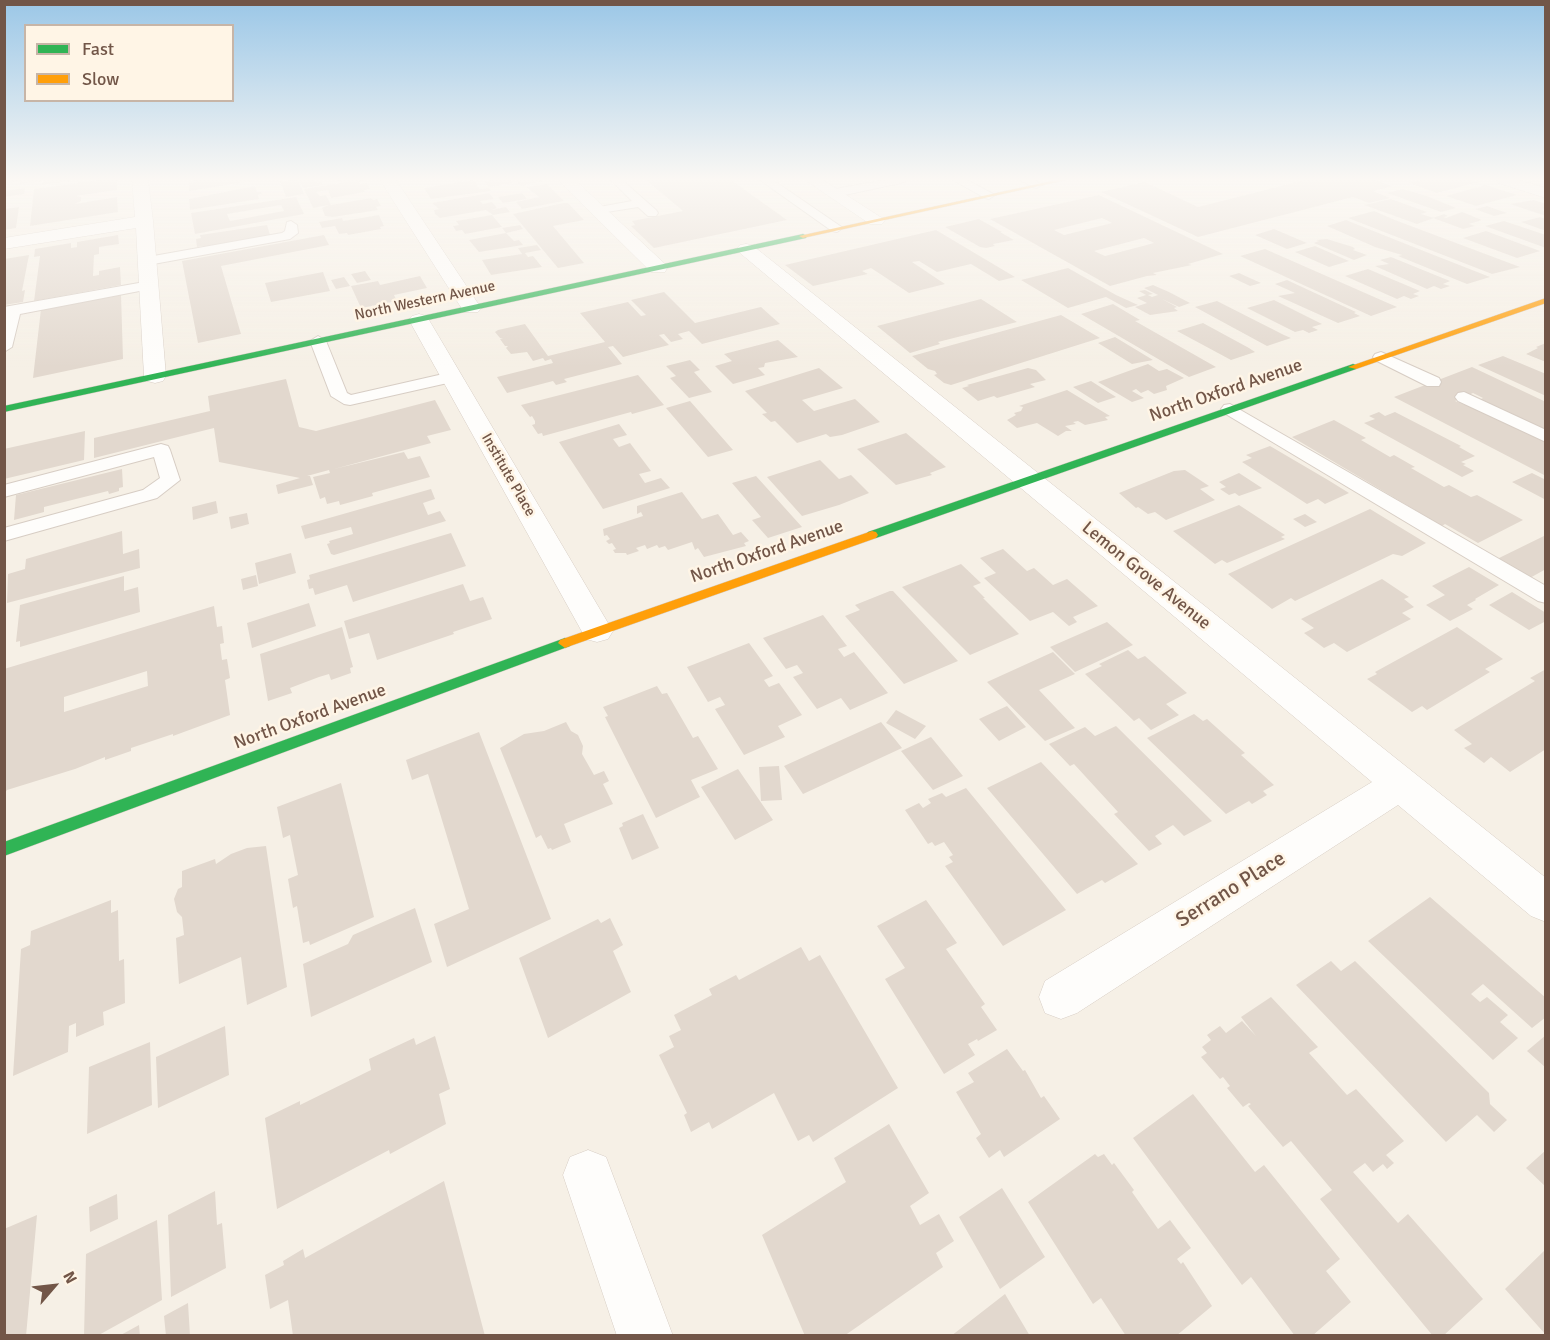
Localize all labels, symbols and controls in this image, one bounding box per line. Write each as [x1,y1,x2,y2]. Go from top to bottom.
legend [24,24,234,102]
text: Fast [82,38,114,60]
text: Slow [82,68,119,90]
street label: North Western Avenue [353,277,497,325]
street label: North Oxford Avenue [1147,355,1305,427]
street label: Institute Place [477,430,539,520]
street label: North Oxford Avenue [688,516,846,588]
street label: Lemon Grove Avenue [1077,517,1215,635]
street label: North Oxford Avenue [231,679,389,755]
street label: Serrano Place [1172,846,1290,934]
north arrow [24,1256,84,1316]
text: N [58,1268,81,1287]

